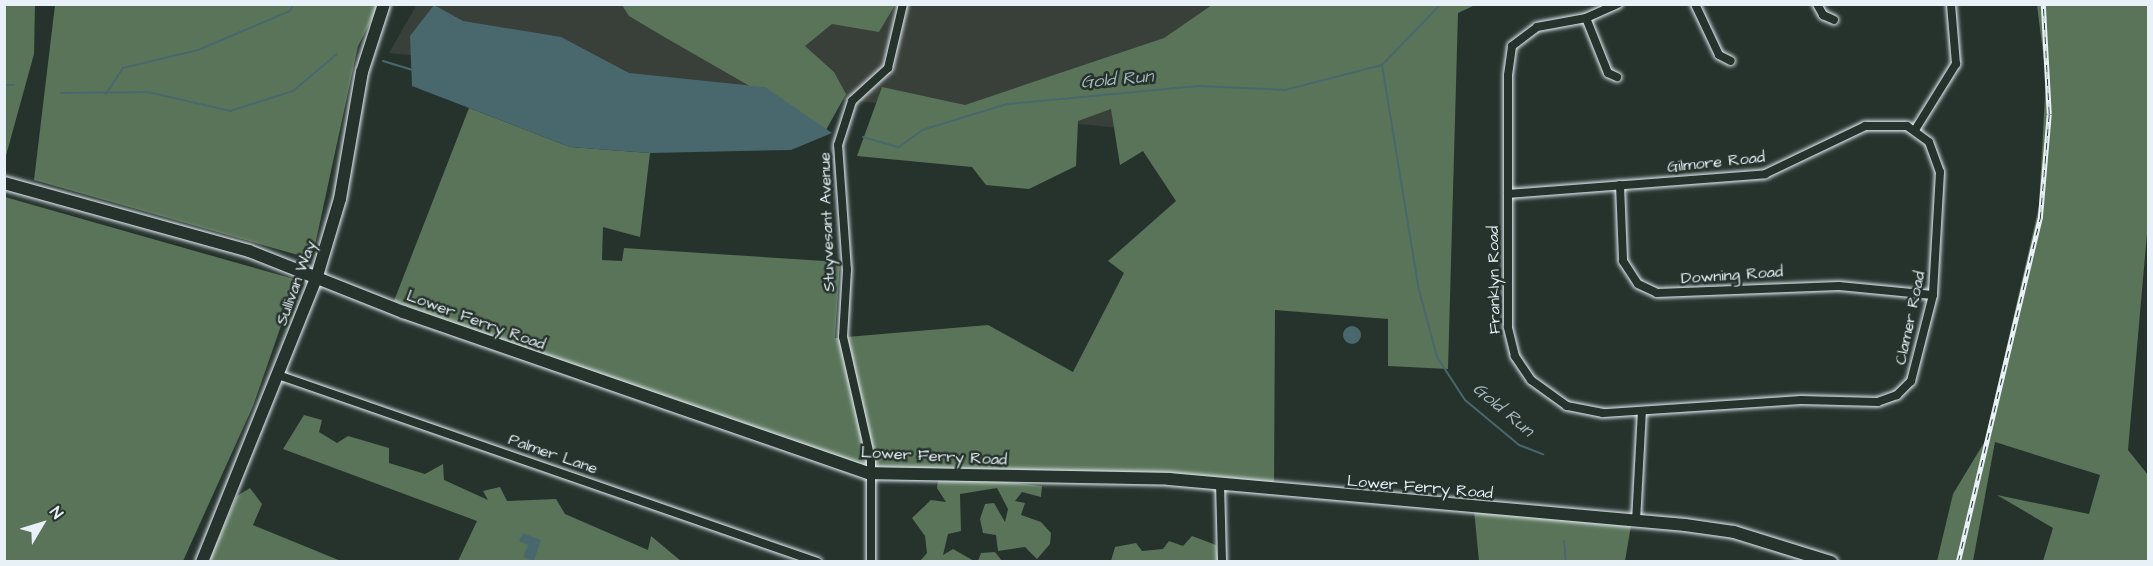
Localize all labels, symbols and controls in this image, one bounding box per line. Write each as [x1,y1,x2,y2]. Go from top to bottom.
water label: Gold Run [1080,66,1154,94]
street label: Gilmore Road [1666,147,1766,177]
street label: Stuyvesant Avenue [815,152,839,292]
street label: Franklyn Road [1483,226,1505,334]
street label: Sullivan Way [272,238,320,328]
street label: Downing Road [1680,262,1784,288]
street label: Clamer Road [1891,270,1929,366]
street label: Lower Ferry Road [404,286,548,354]
water label: Gold Run [1468,378,1538,442]
street label: Palmer Lane [506,430,600,478]
street label: Lower Ferry Road [860,443,1008,469]
street label: Lower Ferry Road [1346,471,1494,503]
north arrow [12,494,72,554]
text: N [44,502,68,524]

